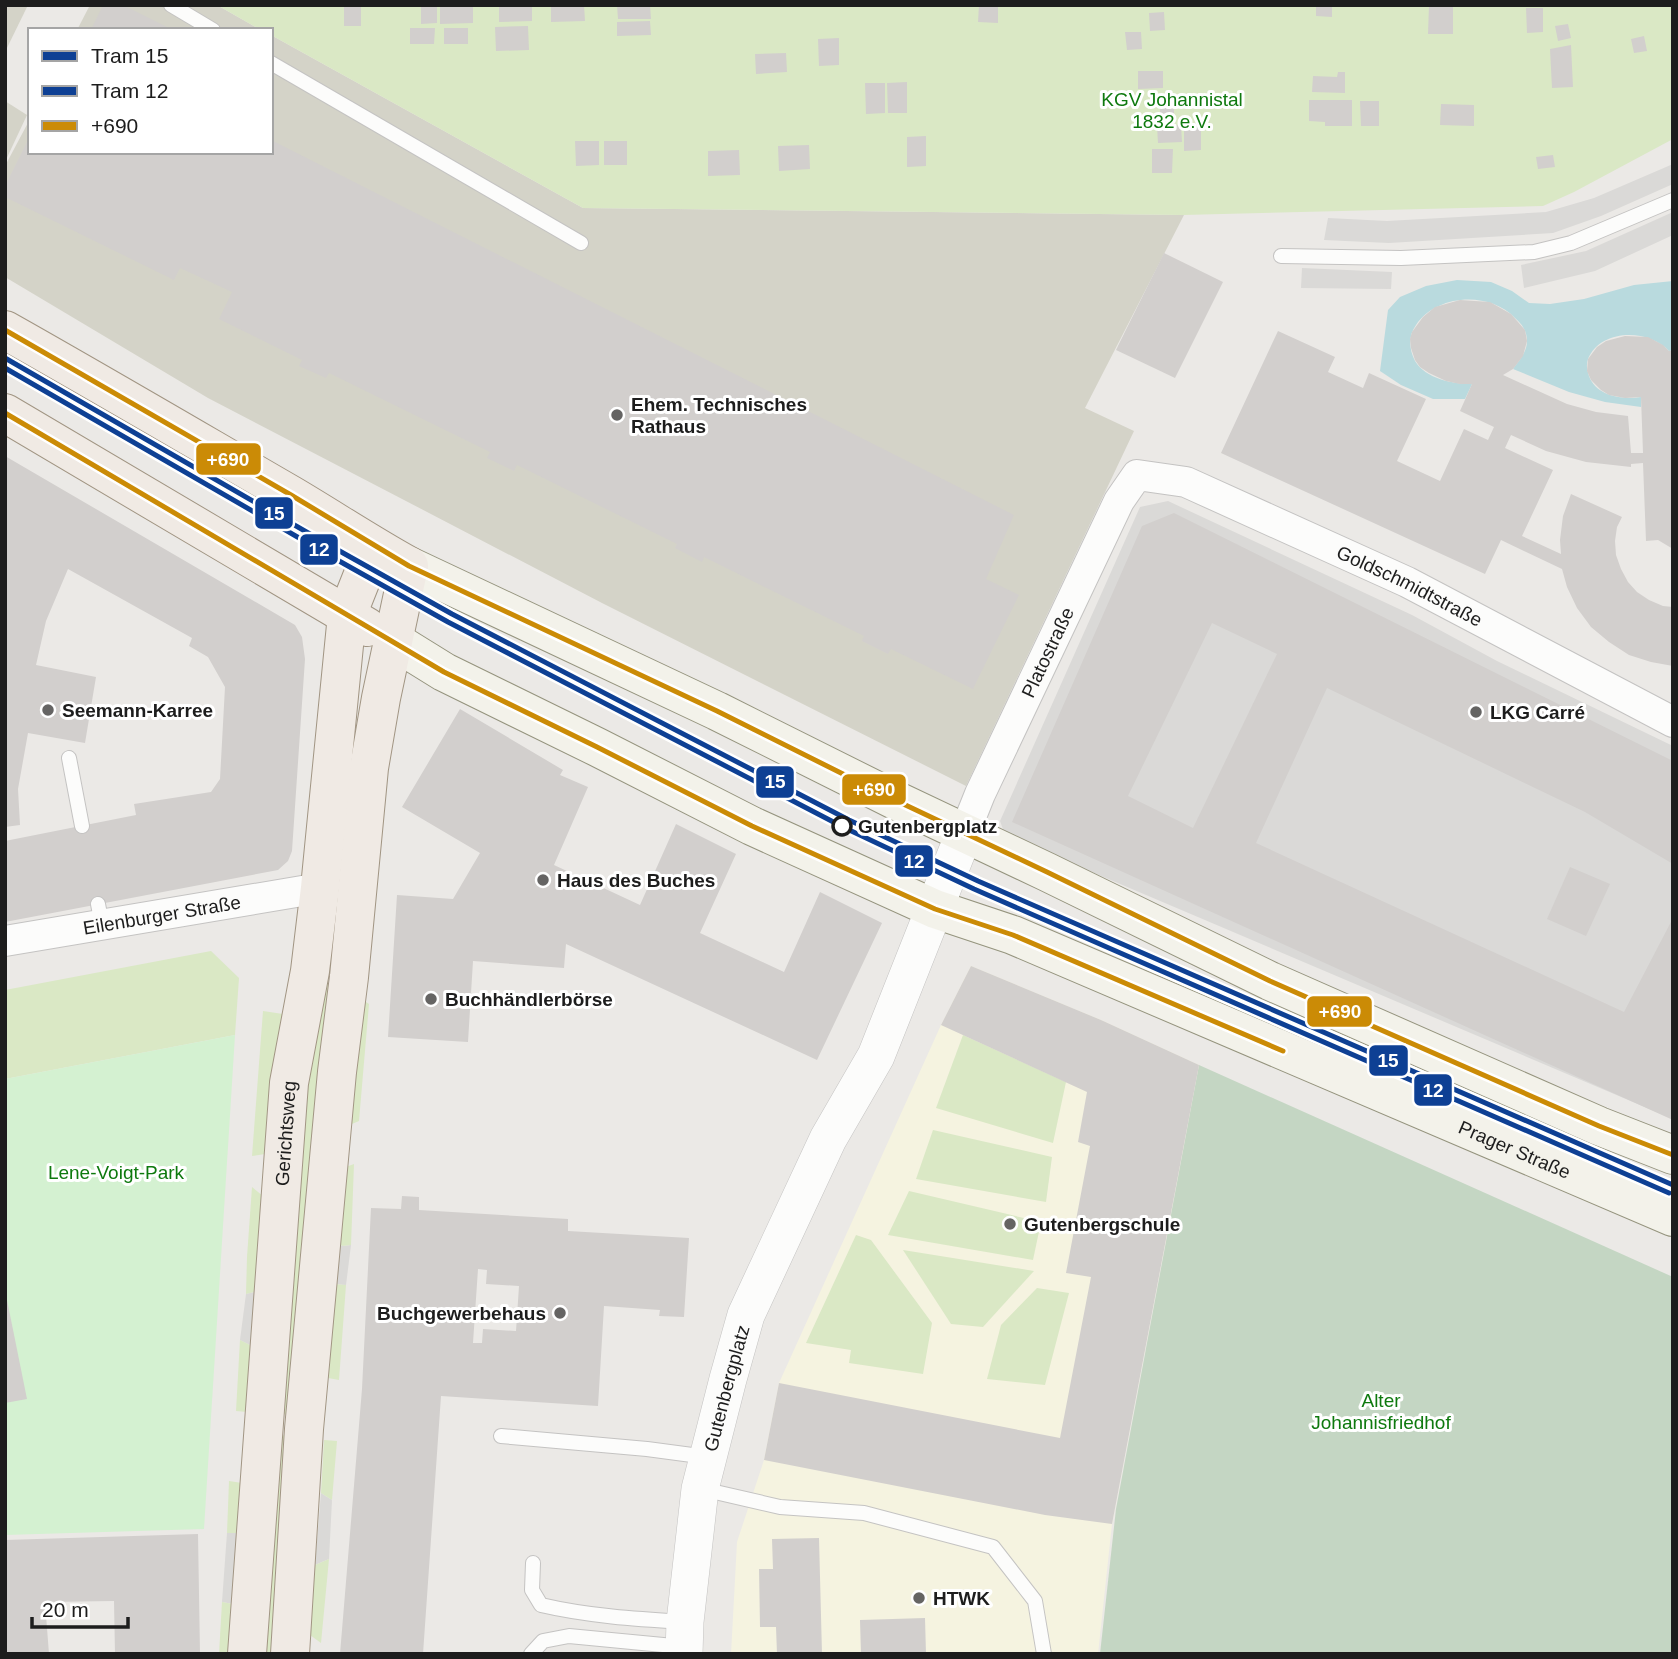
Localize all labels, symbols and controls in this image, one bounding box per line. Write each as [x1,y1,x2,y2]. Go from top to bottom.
legend [28,28,273,154]
text: Tram 15 [91,44,168,67]
text: Tram 12 [91,79,168,102]
park label: KGV Johannistal 1832 e.V. [1101,89,1243,132]
text: +690 [91,114,138,137]
place label: Ehem. Technisches Rathaus [631,394,807,437]
marker: Ehem. Technisches Rathaus [609,407,625,423]
line badge: +690 [195,442,262,476]
text: +690 [207,449,249,470]
line badge: 15 [254,496,294,530]
text: 15 [263,503,285,524]
line badge: 12 [299,533,339,566]
text: 12 [308,539,330,560]
street label: Goldschmidtstraße [1334,541,1486,630]
street label: Platostraße [1017,604,1078,701]
place label: Seemann-Karree [62,700,213,721]
marker: Seemann-Karree [40,702,56,718]
place label: LKG Carré [1490,702,1585,723]
marker: LKG Carré [1468,704,1484,720]
line badge: 15 [755,765,795,799]
text: 15 [764,771,786,792]
line badge: +690 [841,773,907,806]
text: +690 [853,779,895,800]
marker: Gutenbergplatz [832,816,852,836]
place label: Gutenbergplatz [858,816,997,837]
line badge: 12 [894,844,934,878]
text: 12 [903,851,925,872]
place label: Haus des Buches [557,870,715,891]
marker: Haus des Buches [535,872,551,888]
street label: Eilenburger Straße [81,891,242,938]
place label: Buchhändlerbörse [445,989,613,1010]
marker: Buchhändlerbörse [423,991,439,1007]
line badge: +690 [1306,995,1373,1028]
text: +690 [1319,1001,1361,1022]
line badge: 15 [1368,1044,1409,1077]
text: 15 [1377,1050,1399,1071]
line badge: 12 [1413,1073,1453,1107]
street label: Gerichtsweg [271,1080,300,1187]
text: 12 [1422,1080,1444,1101]
street label: Prager Straße [1456,1116,1574,1183]
park label: Lene-Voigt-Park [48,1162,185,1183]
place label: Gutenbergschule [1024,1214,1180,1235]
marker: Gutenbergschule [1002,1216,1018,1232]
place label: Buchgewerbehaus [377,1303,546,1324]
marker: Buchgewerbehaus [552,1305,568,1321]
street label: Gutenbergplatz [699,1323,753,1454]
park label: Alter Johannisfriedhof [1311,1390,1451,1433]
scale bar [32,1586,128,1630]
place label: HTWK [933,1588,990,1609]
marker: HTWK [911,1590,927,1606]
text: 20 m [42,1598,89,1621]

